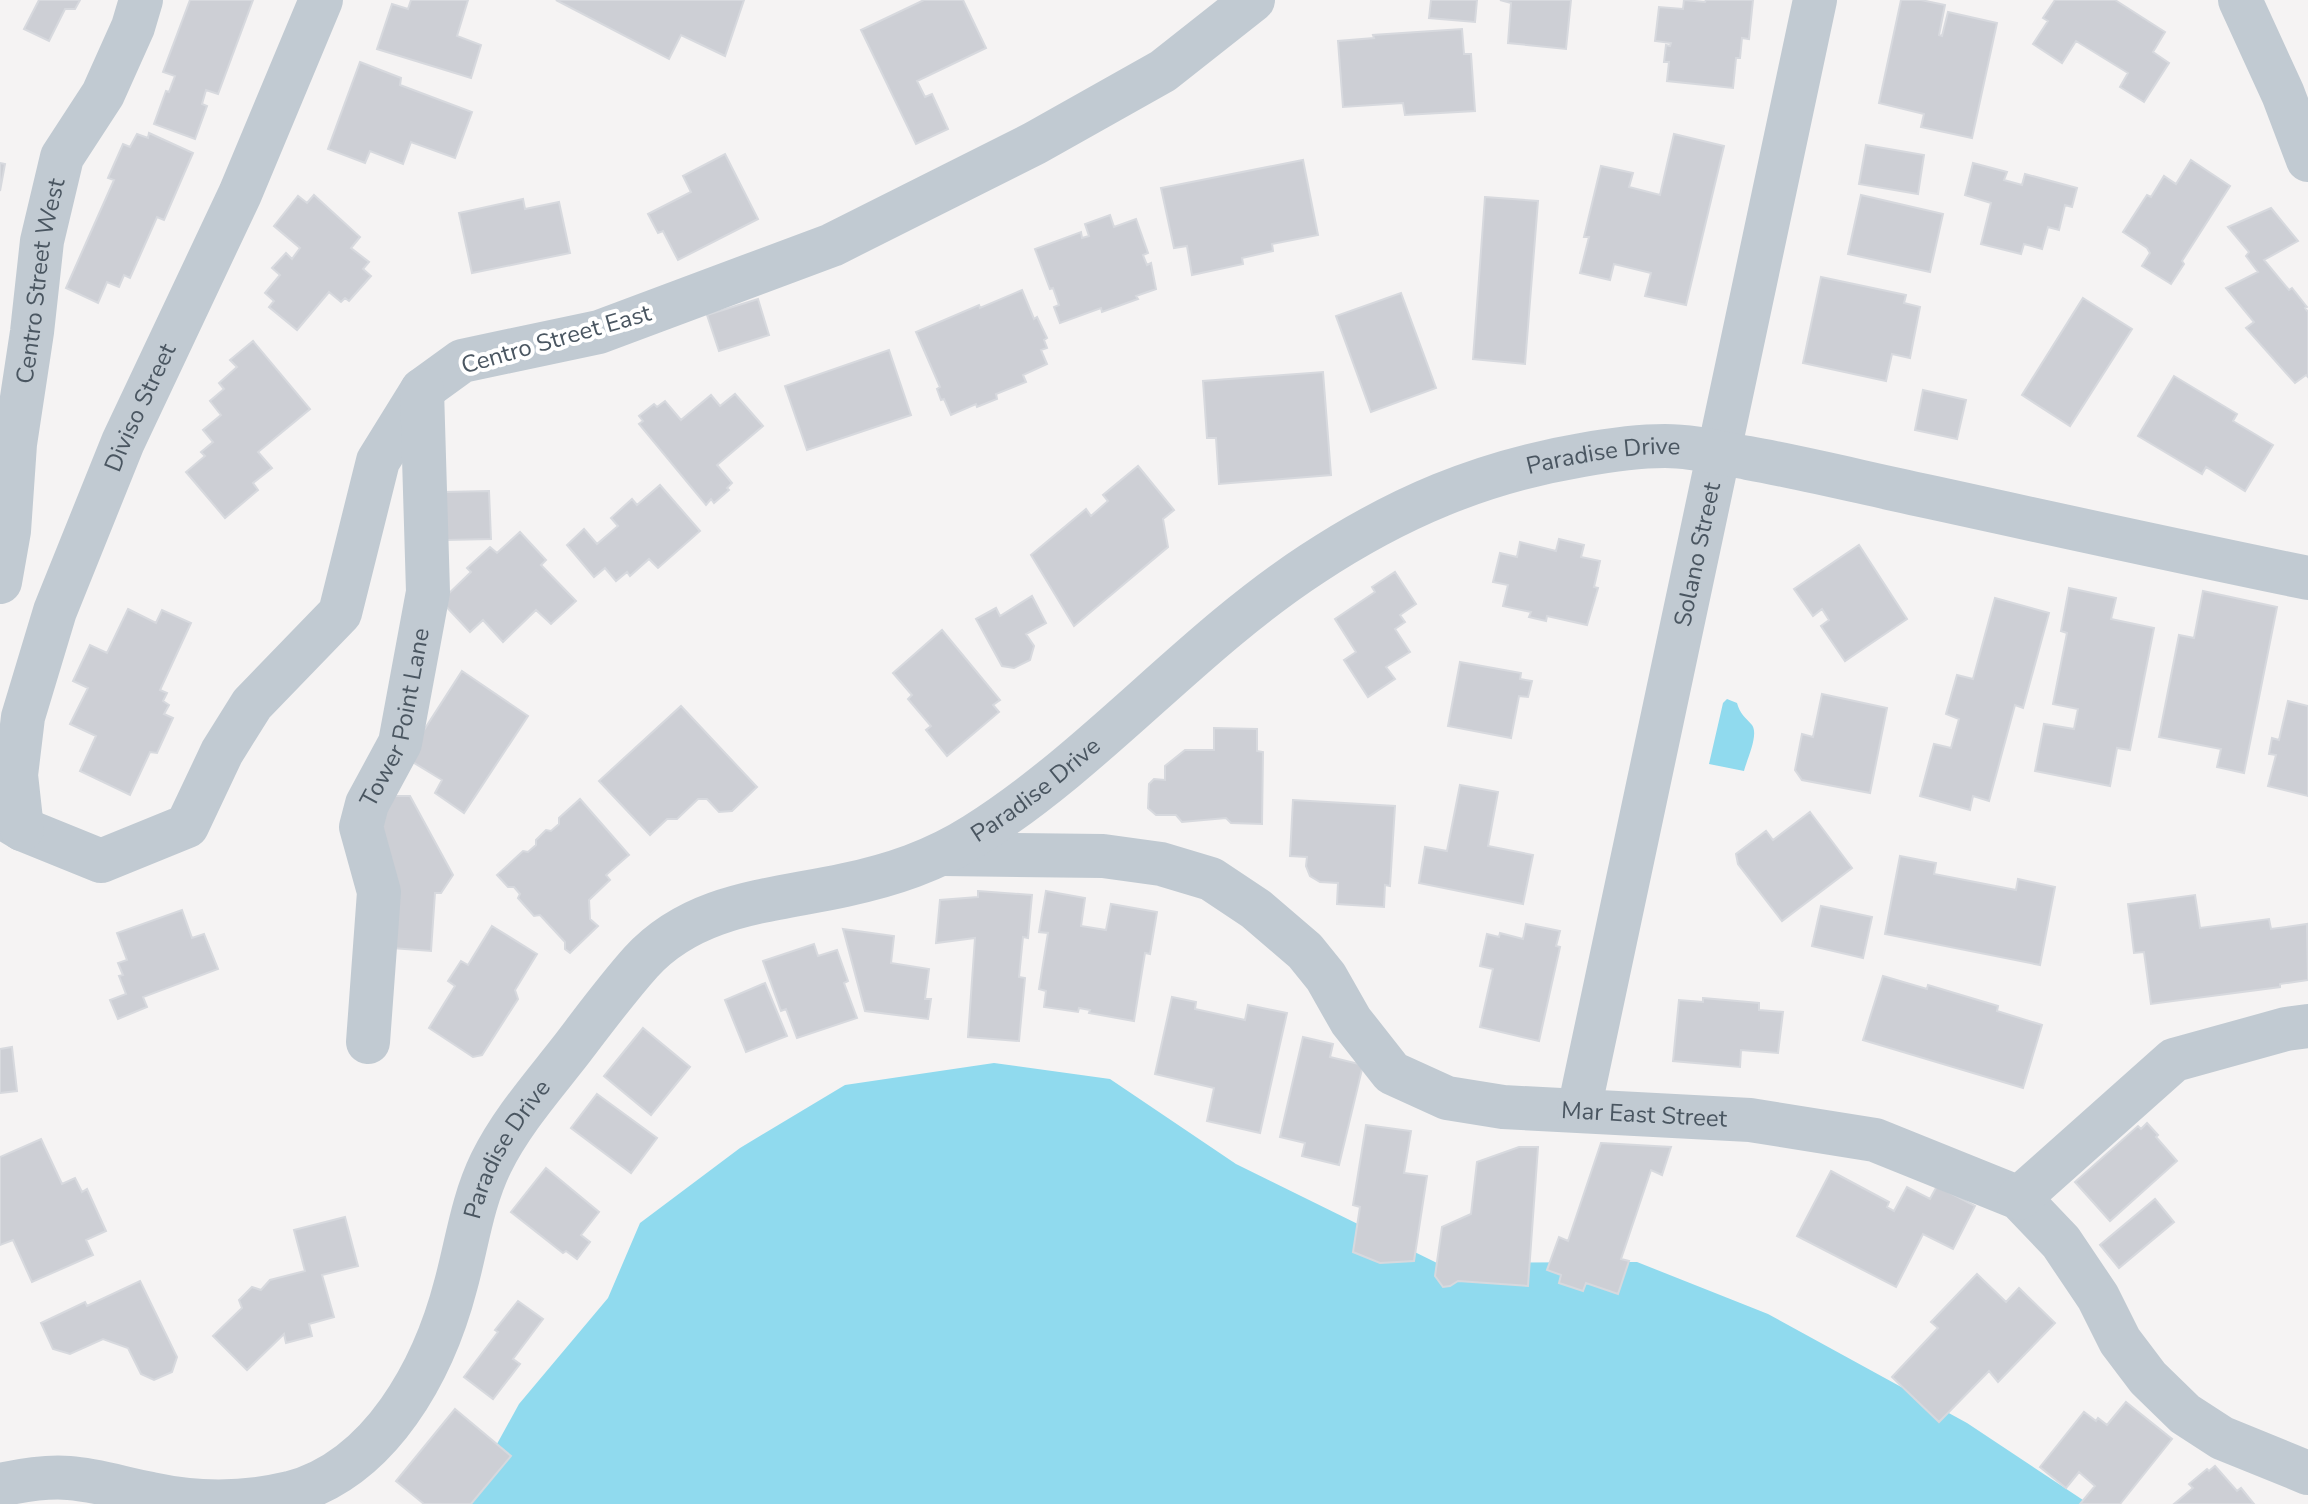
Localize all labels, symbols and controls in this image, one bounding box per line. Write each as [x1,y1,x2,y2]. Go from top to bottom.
street label: Centro Street West [8,175,73,386]
street label: Centro Street East [457,296,655,381]
street label: Diviso Street [97,338,184,476]
street label: Paradise Drive [1523,430,1681,482]
street label: Solano Street [1666,479,1728,629]
street label: Tower Point Lane [352,625,437,813]
street label: Paradise Drive [965,730,1107,850]
street label: Paradise Drive [456,1073,558,1222]
street label: Mar East Street [1560,1094,1728,1135]

